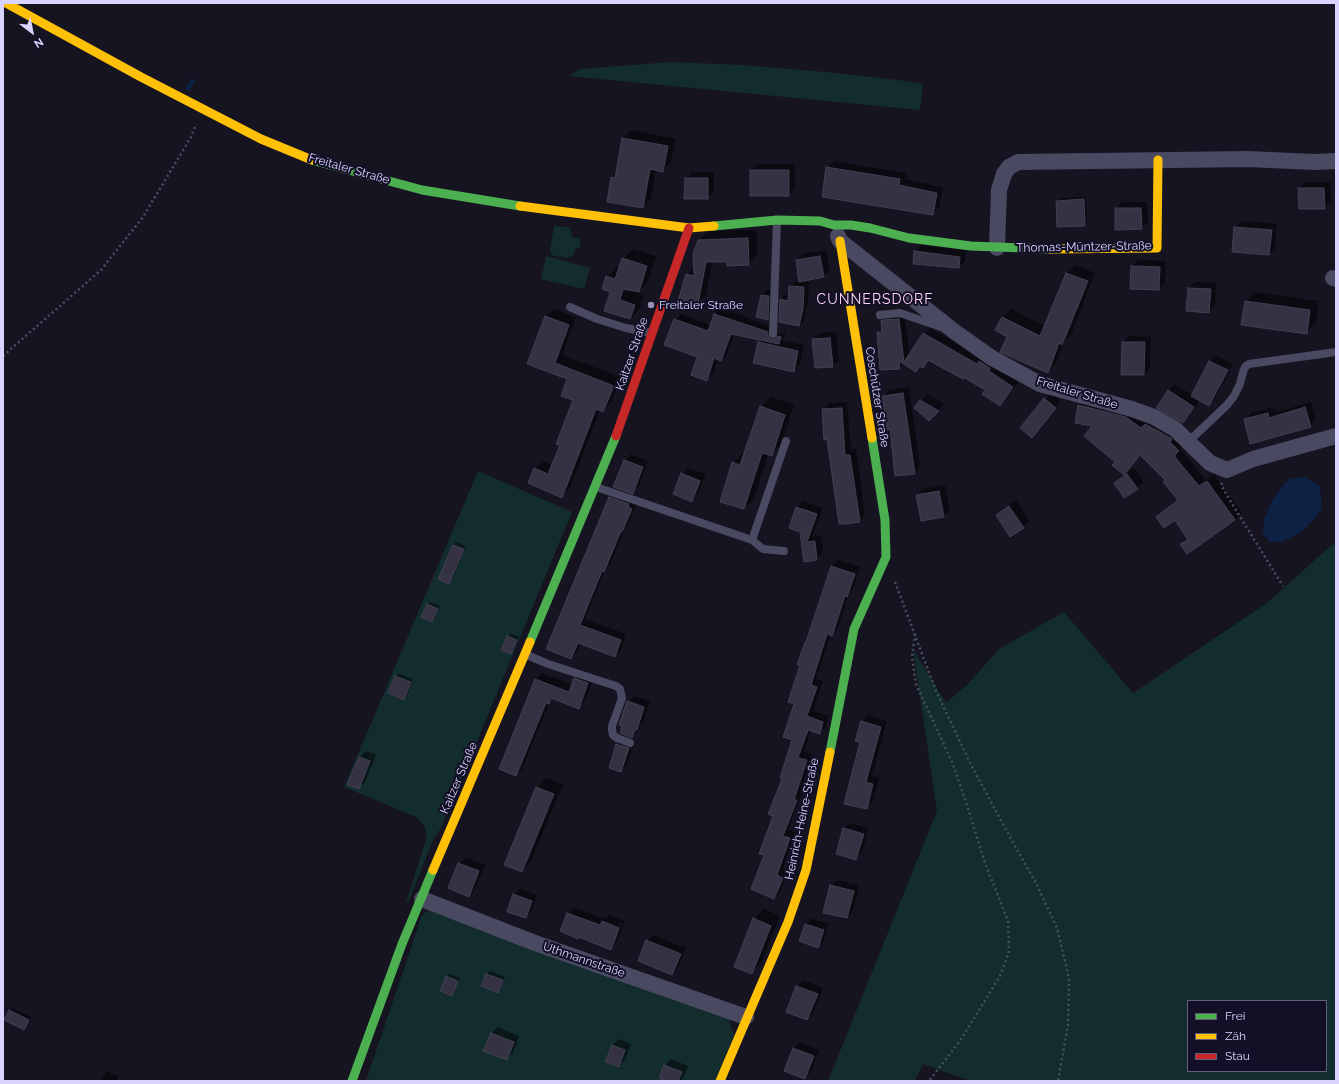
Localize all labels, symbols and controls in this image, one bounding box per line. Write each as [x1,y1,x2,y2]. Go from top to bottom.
north arrow [12,12,52,52]
text: N [32,35,46,50]
street label: Freitaler Straße [307,151,391,187]
street label: Thomas-Müntzer-Straße [1016,239,1152,255]
district label: CUNNERSDORF [817,292,933,308]
place label: Freitaler Straße [659,298,743,312]
marker: Freitaler Straße [646,300,656,310]
street label: Kaitzer Straße [613,315,651,393]
street label: Coschützer Straße [862,346,892,448]
street label: Freitaler Straße [1035,374,1119,412]
street label: Kaitzer Straße [437,740,481,816]
street label: Heinrich-Heine-Straße [782,757,822,881]
street label: Uthmannstraße [541,939,627,981]
legend [1187,1000,1327,1072]
text: Frei [1225,1009,1245,1023]
text: Zäh [1225,1029,1246,1043]
text: Stau [1225,1049,1250,1063]

